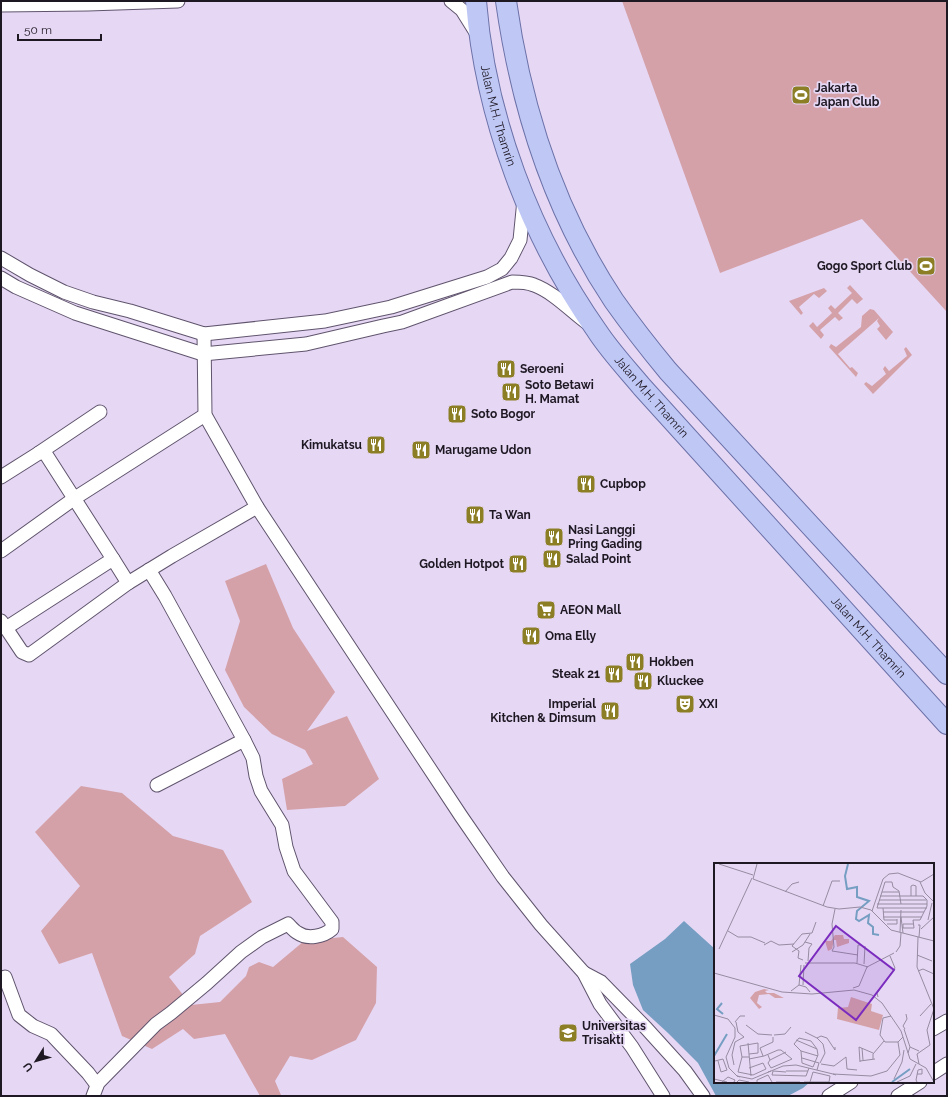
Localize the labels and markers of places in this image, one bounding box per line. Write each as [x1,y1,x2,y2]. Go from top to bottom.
place label: Jakarta Japan Club [815,81,880,109]
sports icon: Jakarta Japan Club [790,84,812,106]
sports icon: Gogo Sport Club [915,255,937,277]
place label: Gogo Sport Club [817,259,912,273]
restaurant icon: Seroeni [495,358,517,380]
place label: Seroeni [520,362,564,376]
place label: Soto Betawi H. Mamat [525,378,594,406]
restaurant icon: Soto Betawi H. Mamat [500,381,522,403]
restaurant icon: Soto Bogor [446,403,468,425]
place label: Soto Bogor [471,407,536,421]
restaurant icon: Kimukatsu [365,434,387,456]
place label: Kimukatsu [301,438,362,452]
restaurant icon: Marugame Udon [410,439,432,461]
place label: Marugame Udon [435,443,531,457]
restaurant icon: Cupbop [575,473,597,495]
place label: Cupbop [600,477,646,491]
restaurant icon: Ta Wan [464,504,486,526]
place label: Ta Wan [489,508,531,522]
place label: Nasi Langgi Pring Gading [568,523,642,551]
restaurant icon: Nasi Langgi Pring Gading [543,526,565,548]
restaurant icon: Salad Point [541,548,563,570]
place label: Salad Point [566,552,631,566]
restaurant icon: Golden Hotpot [507,553,529,575]
place label: Golden Hotpot [419,557,504,571]
supermarket icon: AEON Mall [535,599,557,621]
place label: AEON Mall [560,603,621,617]
restaurant icon: Oma Elly [520,625,542,647]
place label: Oma Elly [545,629,596,643]
restaurant icon: Hokben [624,651,646,673]
place label: Hokben [649,655,694,669]
restaurant icon: Steak 21 [603,663,625,685]
place label: Steak 21 [552,667,600,681]
restaurant icon: Kluckee [632,670,654,692]
place label: Kluckee [657,674,704,688]
theatre icon: XXI [674,693,696,715]
place label: Imperial Kitchen & Dimsum [490,697,596,725]
place label: XXI [698,697,718,711]
restaurant icon: Imperial Kitchen & Dimsum [599,700,621,722]
place label: Universitas Trisakti [582,1019,646,1047]
school or university icon: Universitas Trisakti [557,1022,579,1044]

